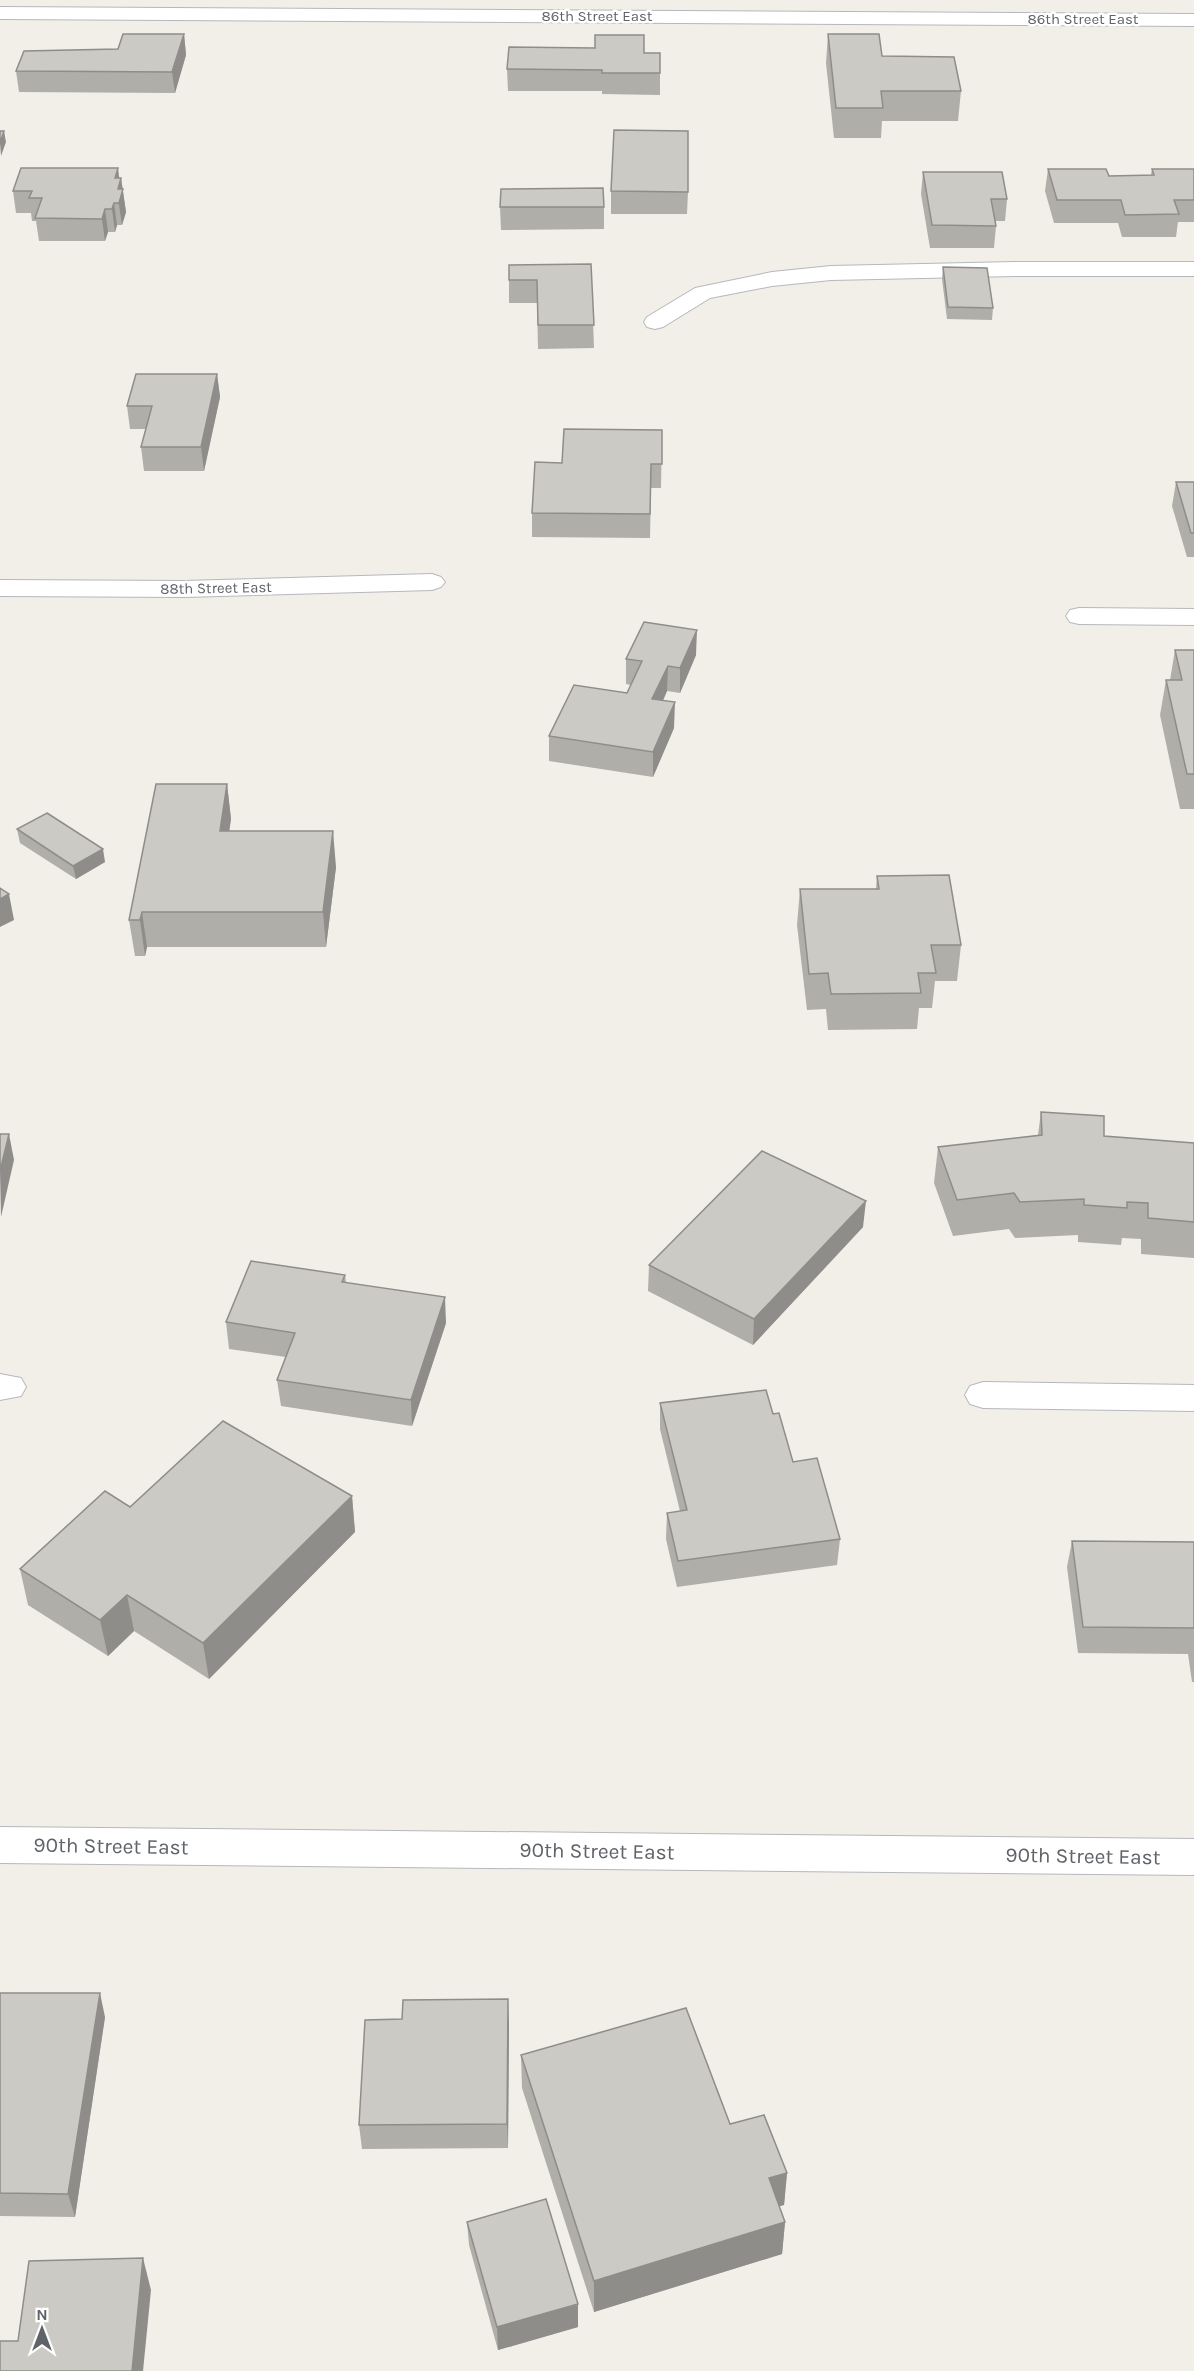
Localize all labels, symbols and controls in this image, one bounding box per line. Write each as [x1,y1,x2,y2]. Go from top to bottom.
street label: 86th Street East [541,7,653,25]
street label: 86th Street East [1027,10,1139,28]
street label: 88th Street East [160,578,272,598]
street label: 90th Street East [33,1833,189,1859]
street label: 90th Street East [519,1838,675,1864]
street label: 90th Street East [1005,1843,1161,1869]
north arrow [12,2299,72,2359]
text: N [36,2305,48,2324]

